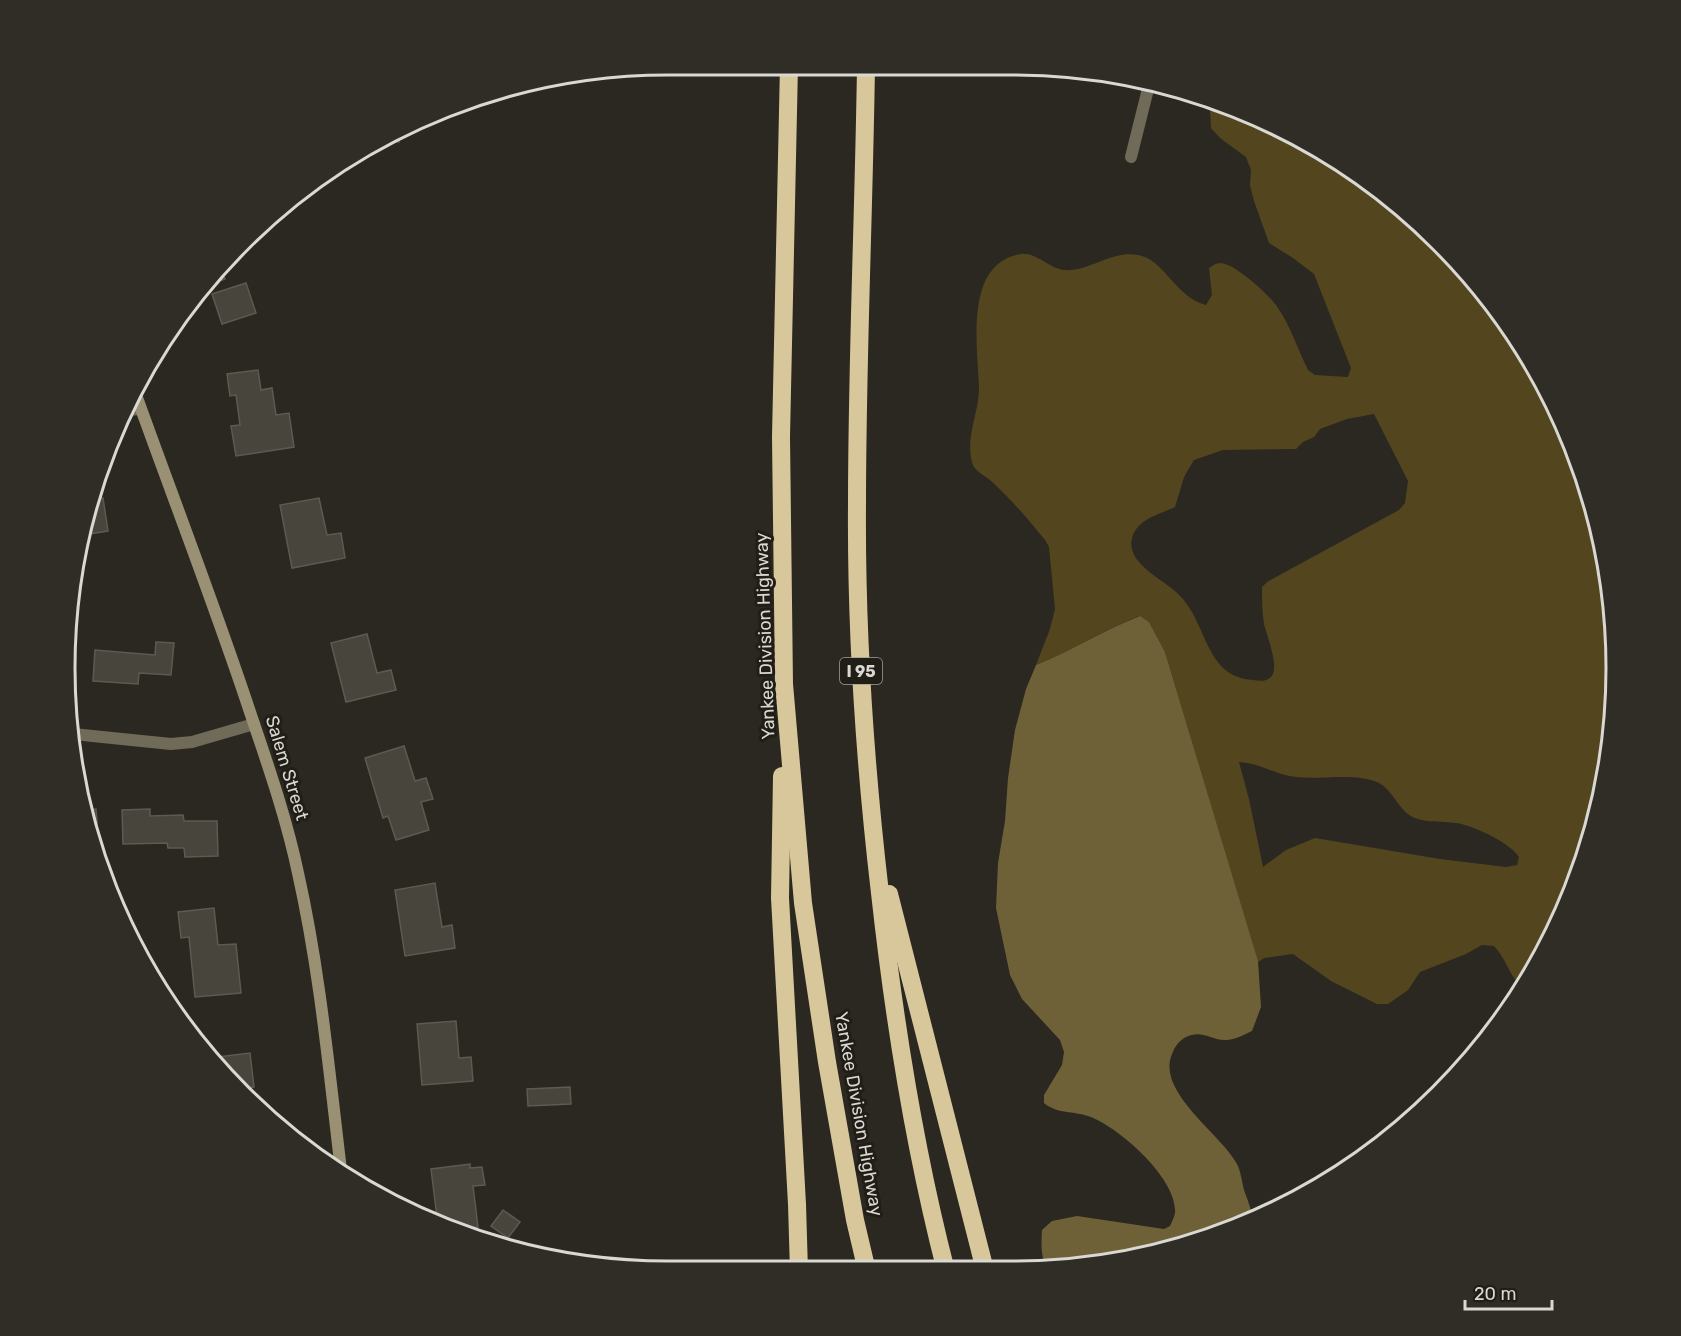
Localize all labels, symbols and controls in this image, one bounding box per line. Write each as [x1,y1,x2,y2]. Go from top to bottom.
street label: Yankee Division Highway [750,532,780,740]
road number: I 95 [840,658,882,684]
street label: Salem Street [261,713,313,823]
street label: Yankee Division Highway [830,1010,888,1218]
scale bar [1465,1273,1552,1311]
text: 20 m [1474,1283,1516,1305]

